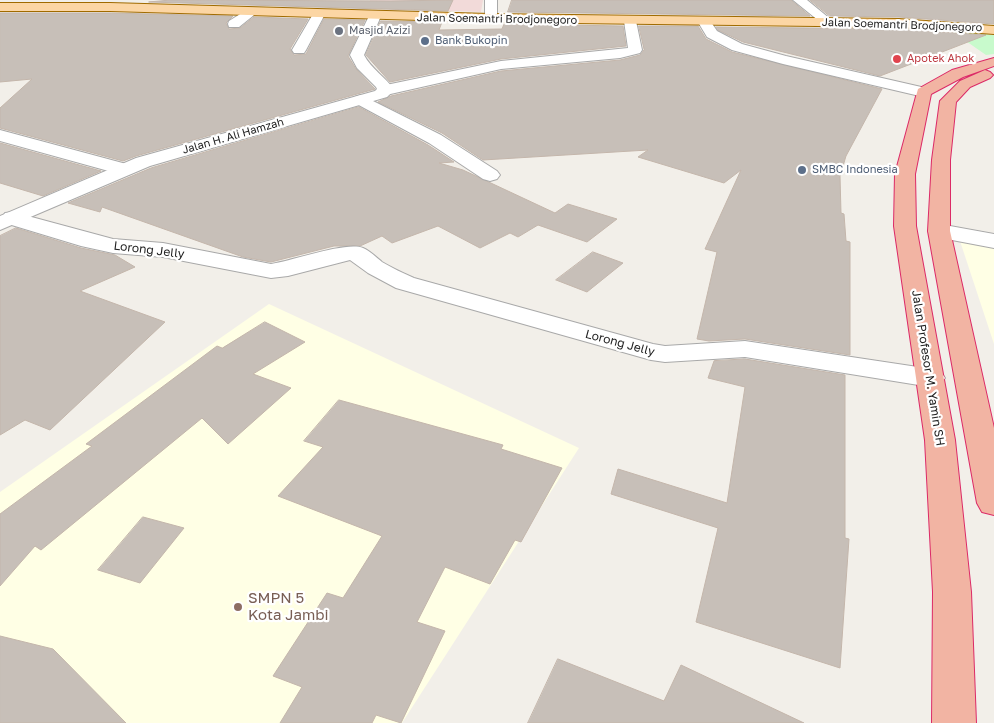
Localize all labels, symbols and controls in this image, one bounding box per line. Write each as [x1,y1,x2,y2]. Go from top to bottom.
street label: Jalan Soemantri Brodjonegoro [417,11,577,27]
street label: Jalan Soemantri Brodjonegoro [822,16,982,34]
place label: Masjid Azizi [349,24,411,38]
marker: Masjid Azizi [333,25,345,37]
place label: Bank Bukopin [435,34,507,48]
marker: Bank Bukopin [419,35,431,47]
place label: Apotek Ahok [907,52,974,66]
marker: Apotek Ahok [891,53,903,65]
street label: Jalan H. Ali Hamzah [181,115,285,157]
place label: SMBC Indonesia [812,163,898,177]
marker: SMBC Indonesia [796,164,808,176]
street label: Lorong Jelly [113,239,185,261]
street label: Jalan Profesor M. Yamin SH [909,289,947,447]
street label: Lorong Jelly [584,327,656,359]
place label: SMPN 5 Kota Jambi [248,589,329,624]
marker: SMPN 5 Kota Jambi [232,601,244,613]

